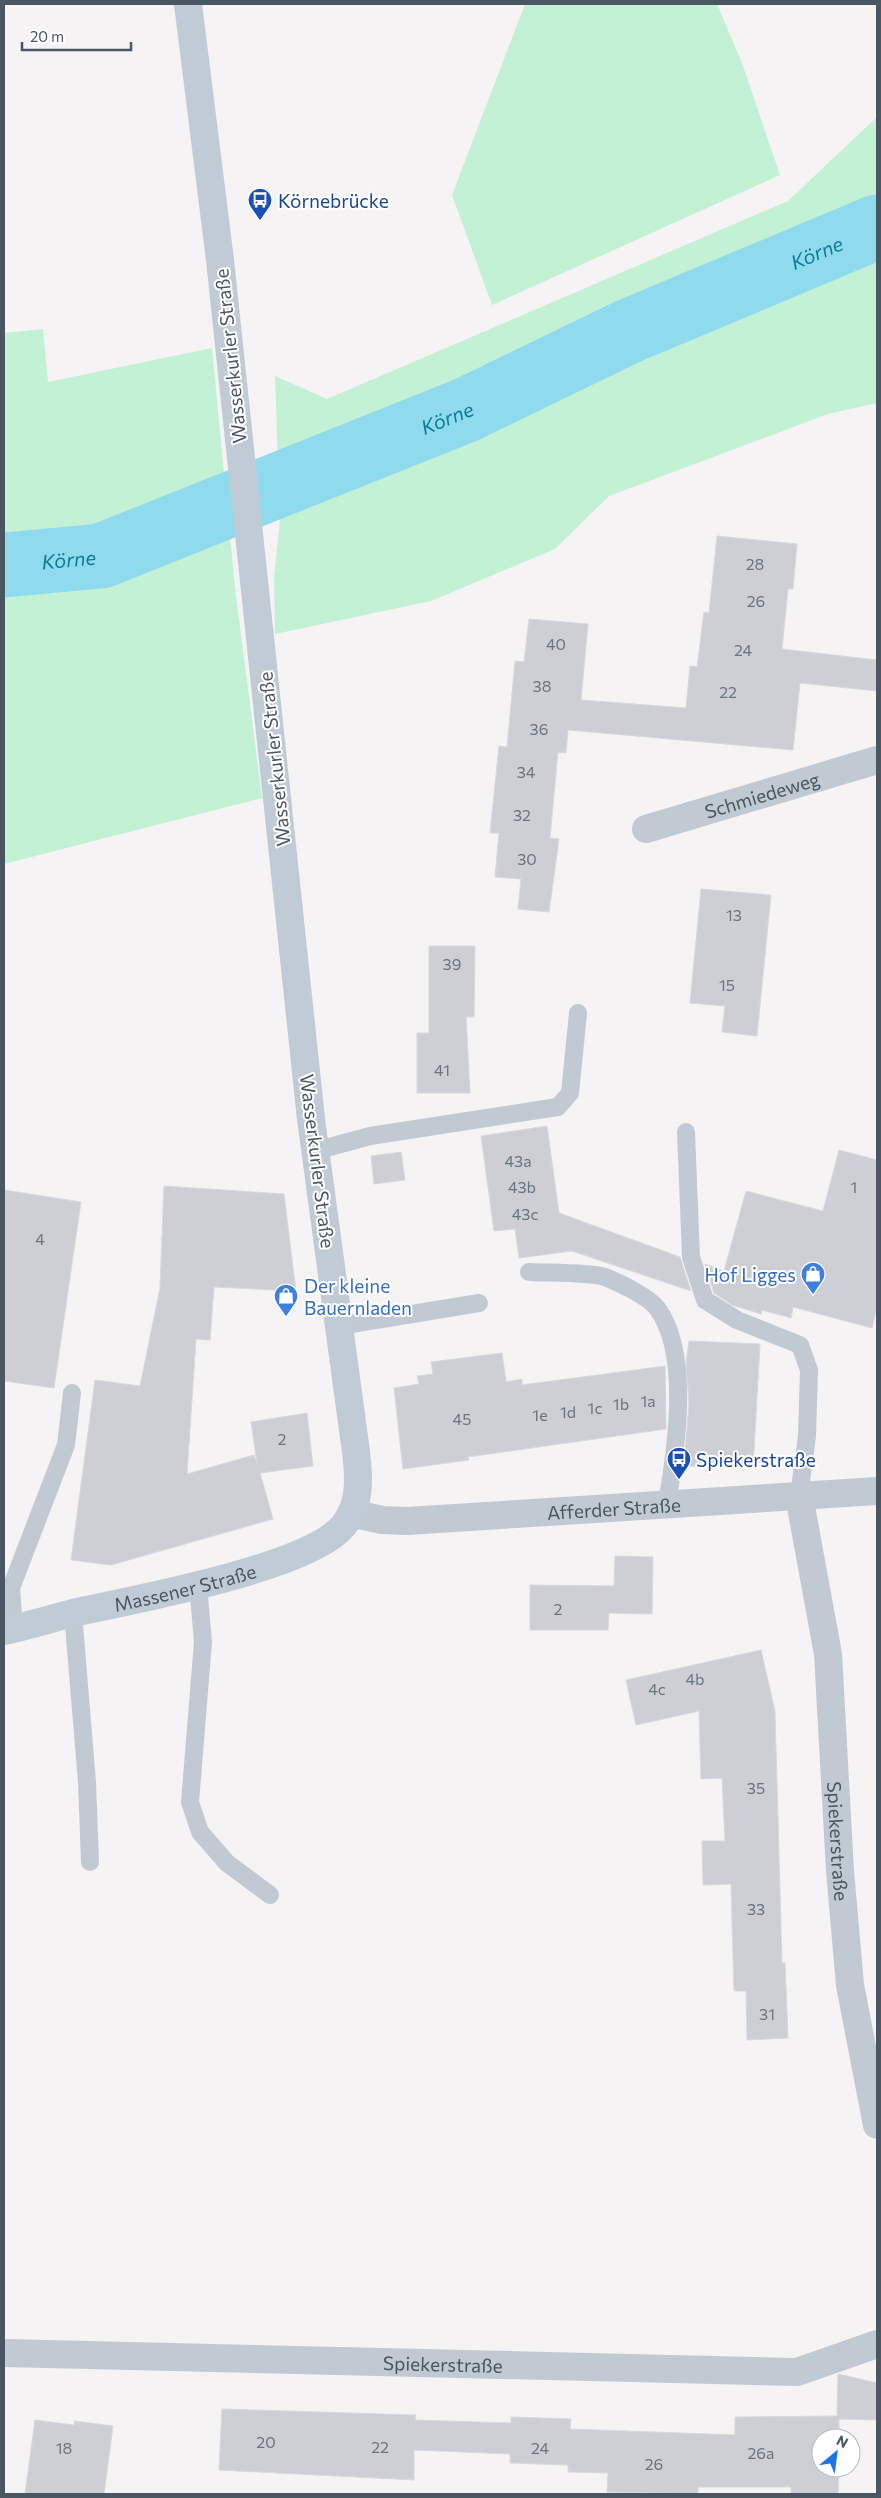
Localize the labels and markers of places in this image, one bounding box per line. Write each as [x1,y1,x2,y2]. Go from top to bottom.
bus stop icon: Körnebrücke [247,187,273,221]
place label: Körnebrücke [278,189,389,212]
shop icon: Hof Ligges [800,1261,826,1295]
place label: Hof Ligges [705,1263,796,1286]
place label: Der kleine Bauernladen [304,1274,412,1319]
shop icon: Der kleine Bauernladen [273,1283,299,1317]
bus stop icon: Spiekerstraße [666,1446,692,1480]
place label: Spiekerstraße [696,1448,816,1471]

